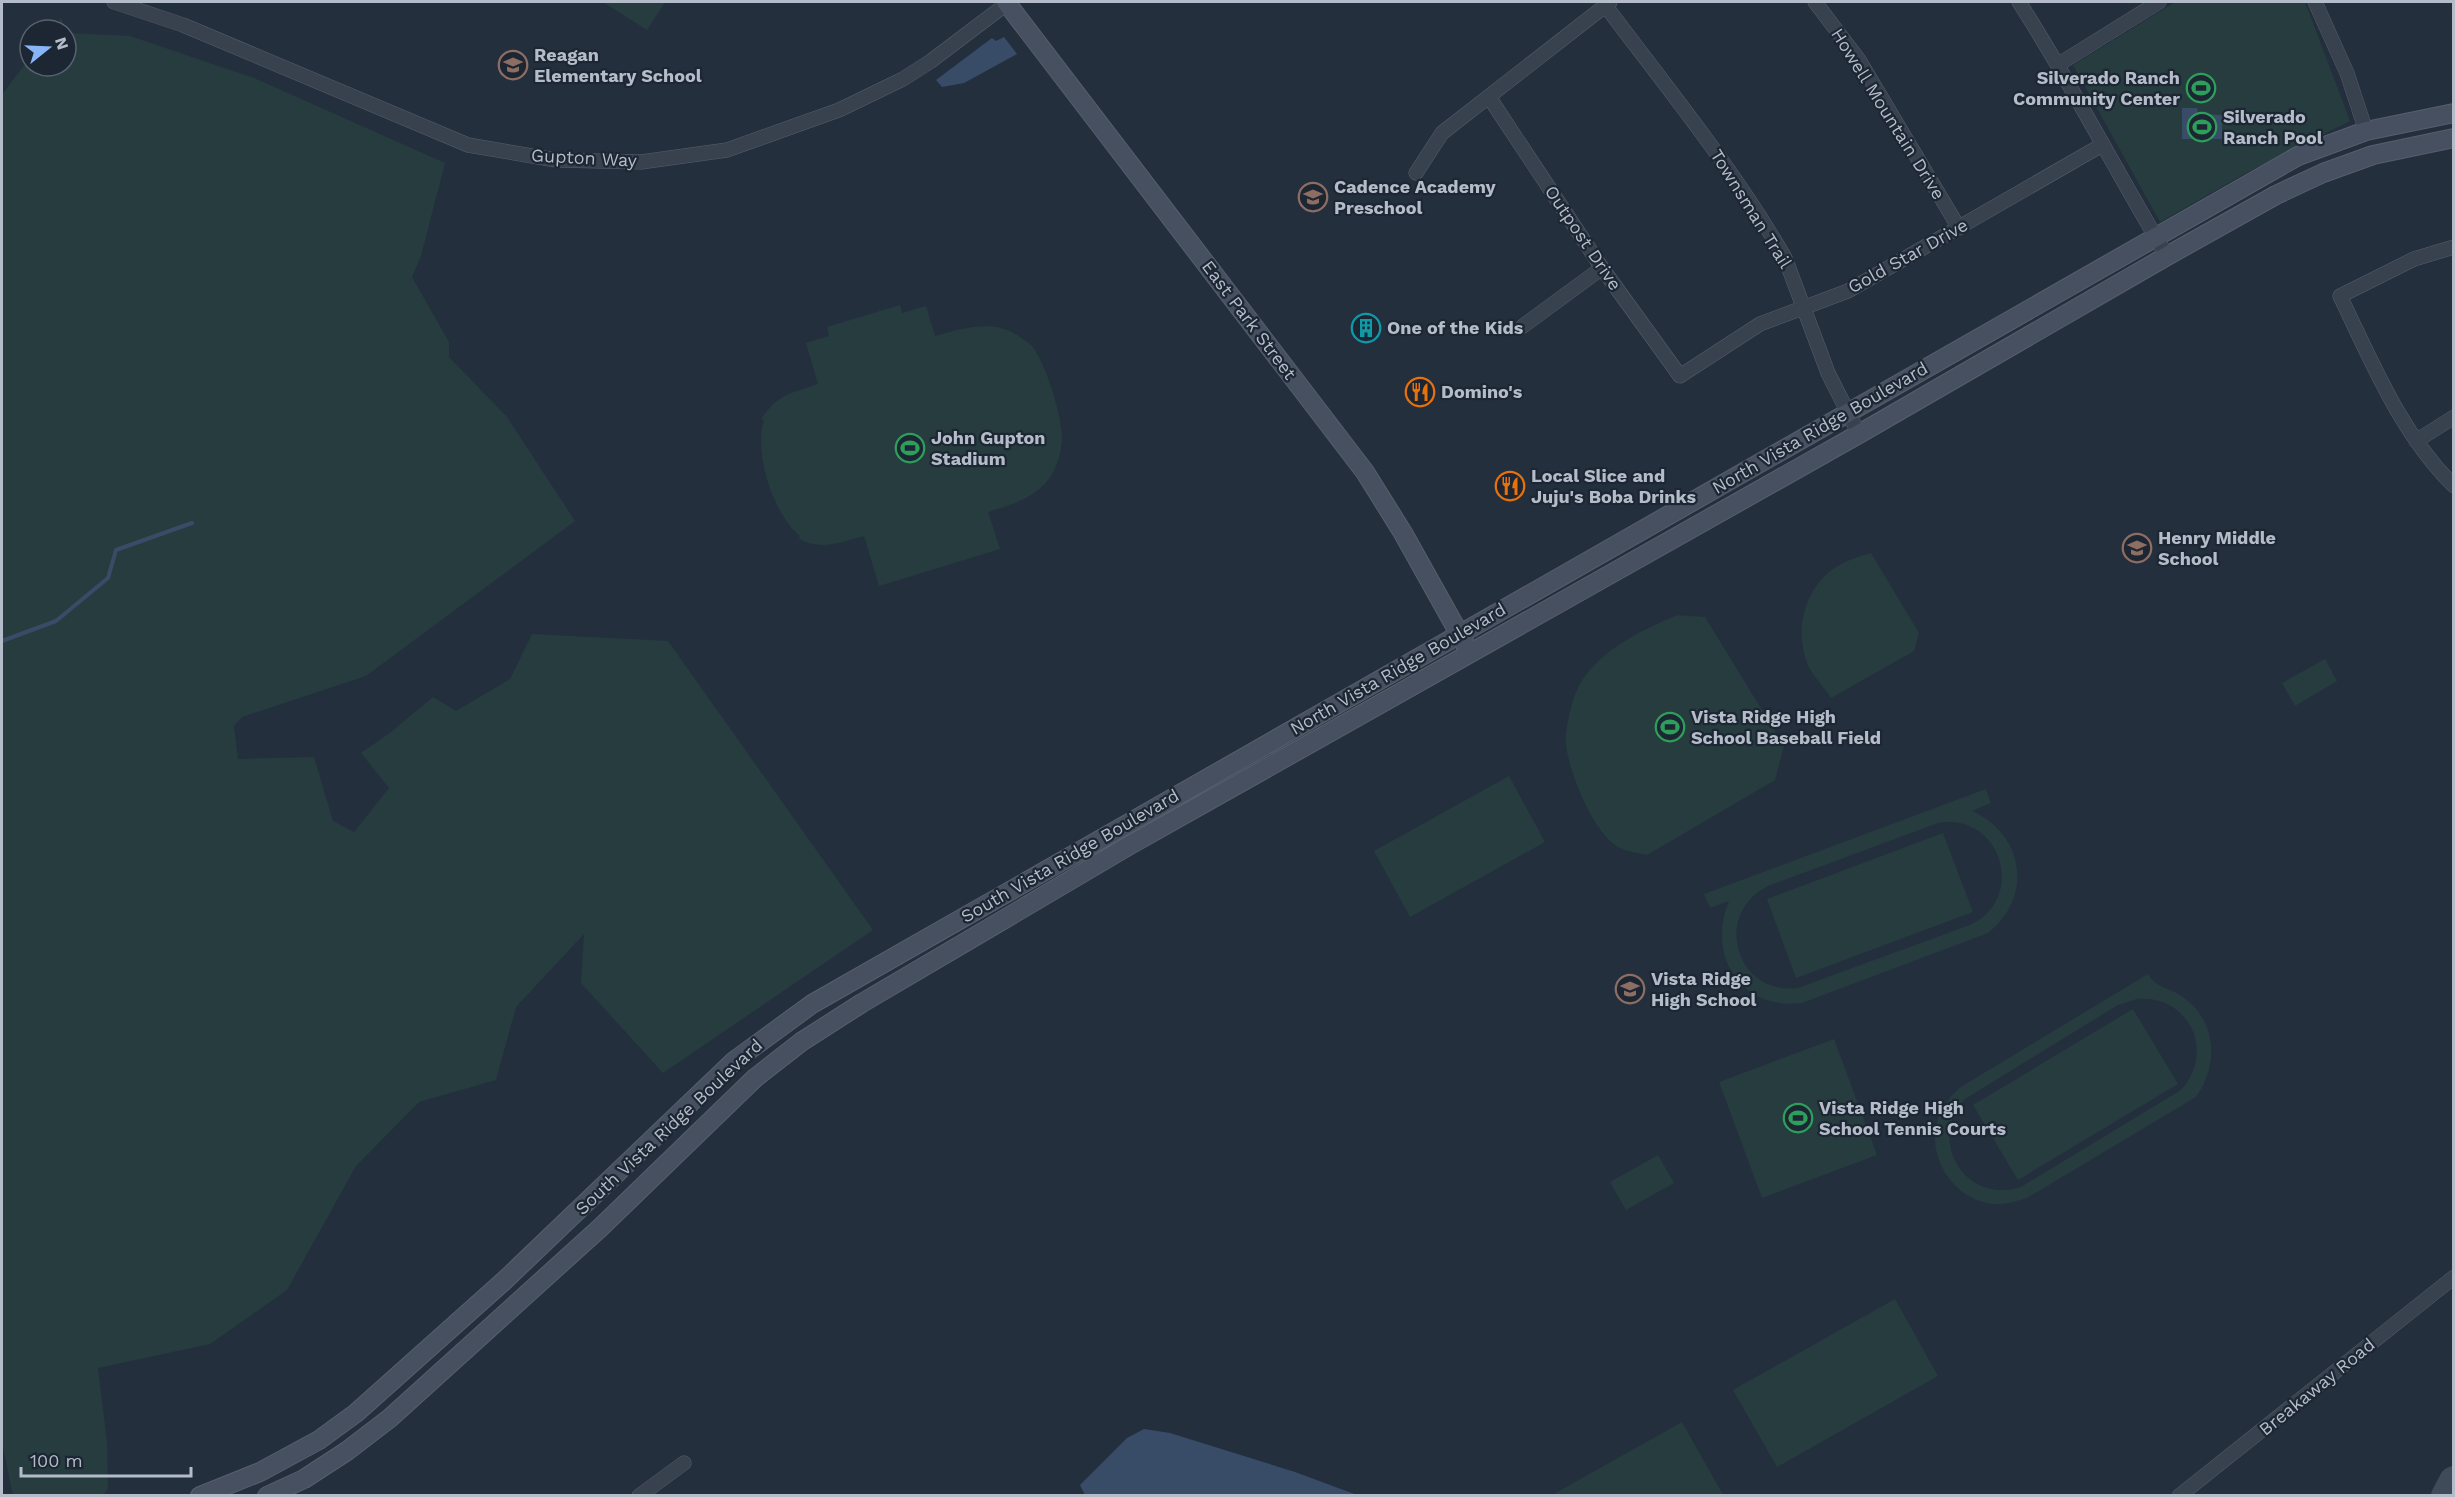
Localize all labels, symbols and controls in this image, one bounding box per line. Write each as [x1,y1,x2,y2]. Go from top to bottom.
north arrow [18,18,78,78]
street label: Howell Mountain Drive [1827,24,1950,203]
text: N [51,35,73,52]
place label: Reagan Elementary School [534,44,702,86]
school or university icon: Reagan Elementary School [497,49,529,81]
place label: Silverado Ranch Community Center [2013,67,2180,109]
sports icon: Silverado Ranch Community Center [2185,72,2217,104]
place label: Silverado Ranch Pool [2223,106,2323,148]
sports icon: Silverado Ranch Pool [2186,111,2218,143]
street label: Gupton Way [531,144,638,171]
street label: Townsman Trail [1706,145,1797,273]
place label: Cadence Academy Preschool [1334,176,1497,218]
school or university icon: Cadence Academy Preschool [1297,181,1329,213]
street label: Outpost Drive [1541,181,1626,294]
street label: Gold Star Drive [1844,214,1971,297]
street label: East Park Street [1198,256,1301,384]
building icon: One of the Kids [1350,312,1382,344]
place label: One of the Kids [1387,317,1524,338]
street label: North Vista Ridge Boulevard [1708,357,1931,498]
restaurant icon: Domino's [1404,376,1436,408]
place label: Domino's [1441,381,1523,402]
place label: John Gupton Stadium [931,427,1046,469]
sports icon: John Gupton Stadium [894,432,926,464]
place label: Local Slice and Juju's Boba Drinks [1531,465,1697,507]
restaurant icon: Local Slice and Juju's Boba Drinks [1494,470,1526,502]
place label: Henry Middle School [2158,527,2276,569]
school or university icon: Henry Middle School [2121,532,2153,564]
street label: North Vista Ridge Boulevard [1286,598,1509,739]
place label: Vista Ridge High School Baseball Field [1691,706,1881,748]
sports icon: Vista Ridge High School Baseball Field [1654,711,1686,743]
street label: South Vista Ridge Boulevard [957,784,1182,927]
place label: Vista Ridge High School [1651,968,1757,1010]
school or university icon: Vista Ridge High School [1614,973,1646,1005]
street label: South Vista Ridge Boulevard [571,1034,767,1219]
place label: Vista Ridge High School Tennis Courts [1819,1097,2006,1139]
sports icon: Vista Ridge High School Tennis Courts [1782,1102,1814,1134]
street label: Breakaway Road [2255,1334,2379,1440]
scale bar [21,1440,190,1478]
text: 100 m [30,1450,83,1471]

